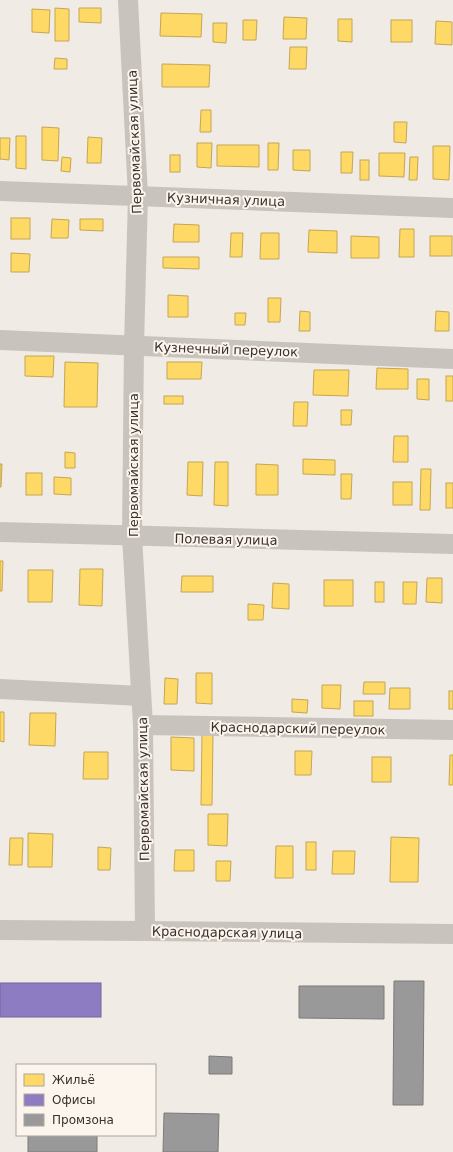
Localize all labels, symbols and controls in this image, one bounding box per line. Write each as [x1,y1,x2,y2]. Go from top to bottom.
street label: Первомайская улица [124,70,145,214]
street label: Кузничная улица [167,190,285,209]
street label: Кузнечный переулок [154,339,298,360]
street label: Первомайская улица [126,393,141,537]
street label: Полевая улица [174,531,278,548]
street label: Первомайская улица [135,717,152,861]
street label: Краснодарский переулок [210,719,386,738]
street label: Краснодарская улица [152,924,302,941]
legend [16,1064,156,1136]
text: Жильё [52,1073,95,1087]
text: Офисы [52,1093,96,1107]
text: Промзона [52,1113,114,1127]

